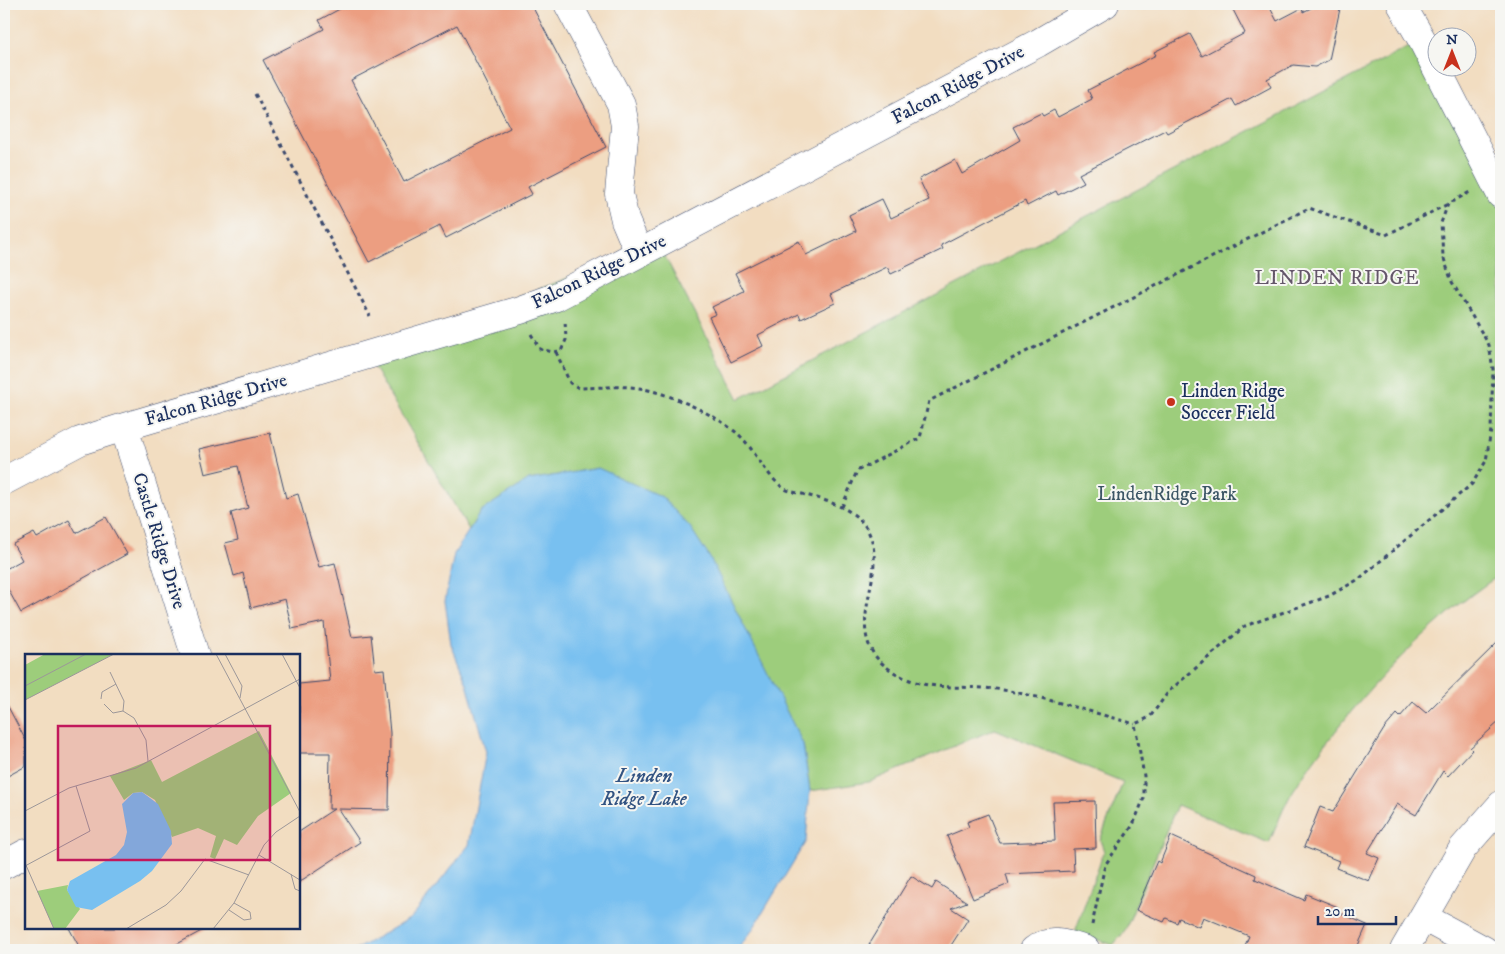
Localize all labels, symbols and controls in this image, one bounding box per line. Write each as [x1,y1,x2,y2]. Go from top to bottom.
north arrow [1428,28,1478,78]
text: N [1446,31,1458,49]
street label: Falcon Ridge Drive [888,40,1028,130]
street label: Falcon Ridge Drive [528,229,670,314]
district label: LINDEN RIDGE [1254,266,1420,291]
street label: Falcon Ridge Drive [142,369,290,431]
place label: Linden Ridge Soccer Field [1181,380,1285,425]
marker: Linden Ridge Soccer Field [1165,396,1177,408]
street label: Castle Ridge Drive [127,470,191,612]
park label: LindenRidge Park [1097,483,1237,506]
inset map [25,654,300,929]
water label: Linden Ridge Lake [600,764,688,812]
scale bar [1318,894,1395,926]
text: 20 m [1325,902,1355,921]

